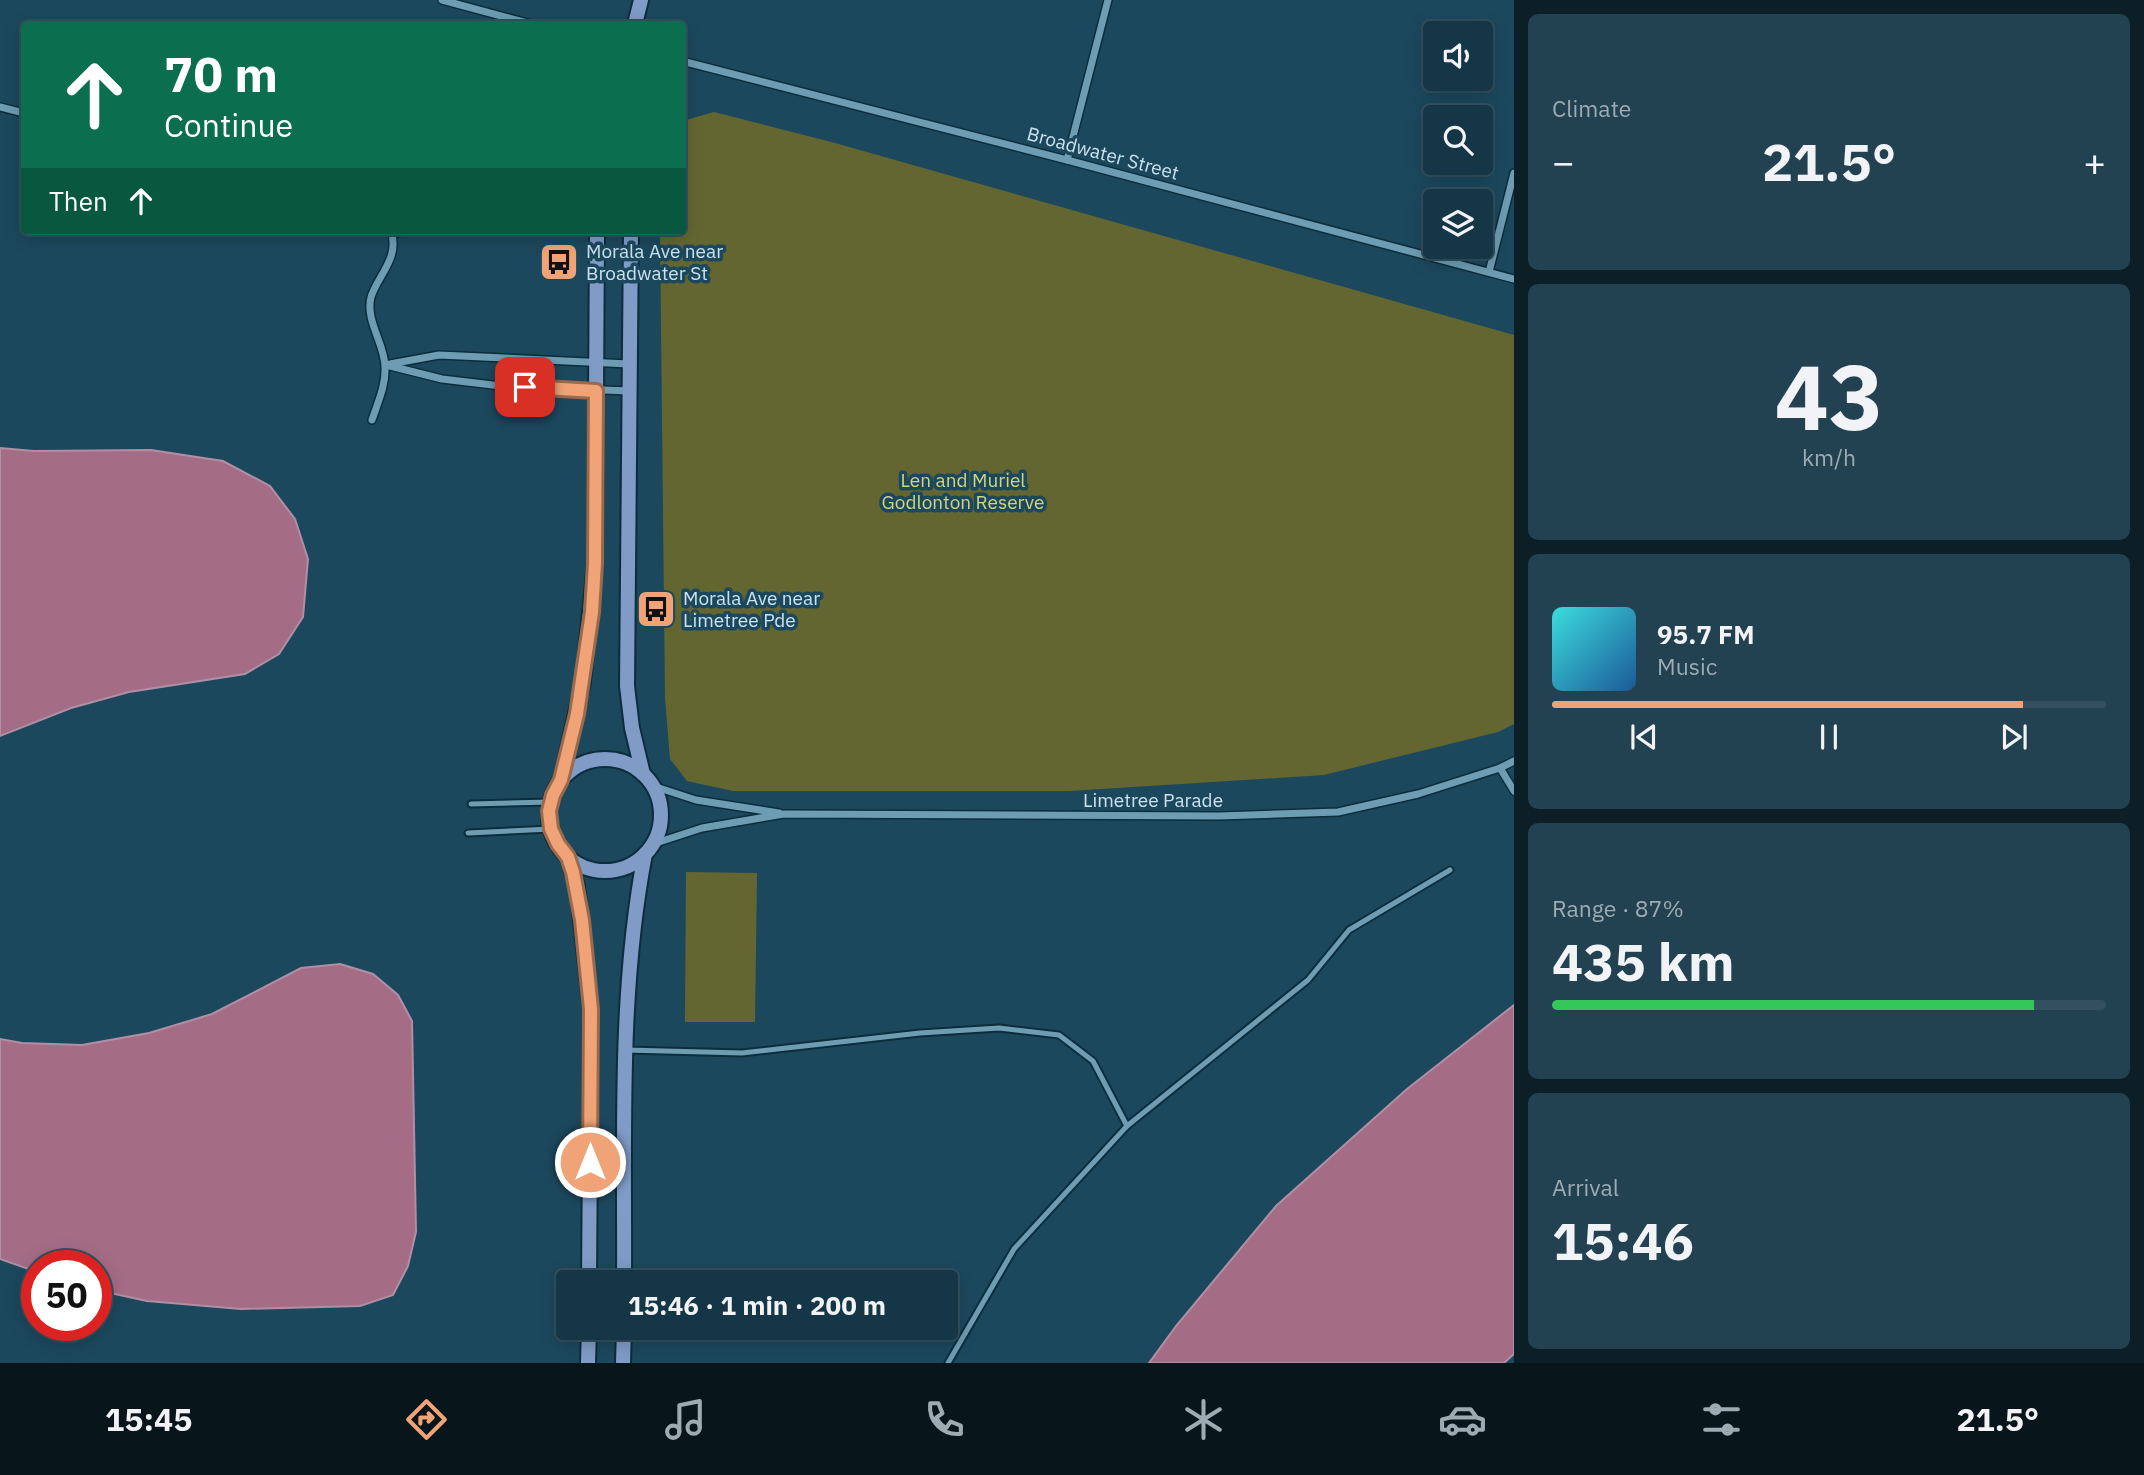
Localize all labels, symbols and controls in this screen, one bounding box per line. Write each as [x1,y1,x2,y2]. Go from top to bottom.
map controls [1423,21,1493,259]
button: sound [1423,21,1493,91]
text: 70 m [164,42,278,105]
icon: ahead [49,49,140,140]
text: Climate [1552,93,1631,123]
text: Continue [164,104,293,146]
button: search [1423,105,1493,175]
street label: Broadwater Street [1024,121,1182,185]
text: 21.5° [1762,128,1896,195]
text: − [1552,137,1575,186]
text: + [2083,137,2106,186]
icon: ahead [122,182,160,220]
text: Then [49,184,108,218]
button: layers [1423,189,1493,259]
place label: Morala Ave near Broadwater St [586,239,723,285]
bus stop icon: Morala Ave near Broadwater St [538,241,580,283]
text: 43 [1774,337,1884,455]
pin [495,357,555,417]
icon: arrive [506,368,544,406]
text: km/h [1802,442,1856,472]
park label: Len and Muriel Godlonton Reserve [882,468,1044,514]
place label: Morala Ave near Limetree Pde [683,586,820,632]
bus stop icon: Morala Ave near Limetree Pde [635,588,677,630]
text: 95.7 FM [1657,617,1755,651]
text: Music [1657,651,1717,681]
icon: previous [1625,718,1663,756]
icon: pause [1810,718,1848,756]
icon: next [1995,718,2033,756]
street label: Limetree Parade [1083,788,1223,812]
text: Range · 87% [1552,893,1684,923]
text: 435 km [1552,928,1734,995]
position arrow [553,1125,627,1199]
text: Arrival [1552,1172,1619,1202]
text: 15:46 [1552,1207,1694,1274]
speed limit sign: 50 [21,1250,112,1341]
text: 15:46 · 1 min · 200 m [628,1288,886,1322]
icon: directions [402,1395,451,1444]
icon: music [661,1395,710,1444]
icon: phone [920,1395,969,1444]
icon: climate [1179,1395,1228,1444]
icon: car [1438,1395,1487,1444]
icon: filters [1697,1395,1746,1444]
text: 15:45 [105,1398,192,1440]
text: 21.5° [1956,1398,2039,1440]

